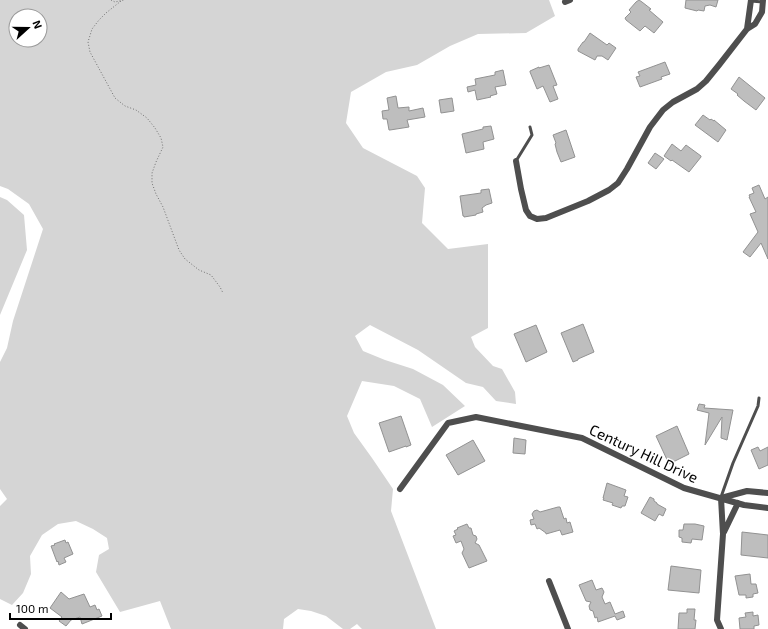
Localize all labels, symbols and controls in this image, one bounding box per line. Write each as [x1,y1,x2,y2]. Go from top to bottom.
north arrow [8,8,48,48]
text: N [30,18,45,30]
street label: Century Hill Drive [587,420,701,486]
scale bar [10,595,111,621]
text: 100 m [16,601,48,615]

